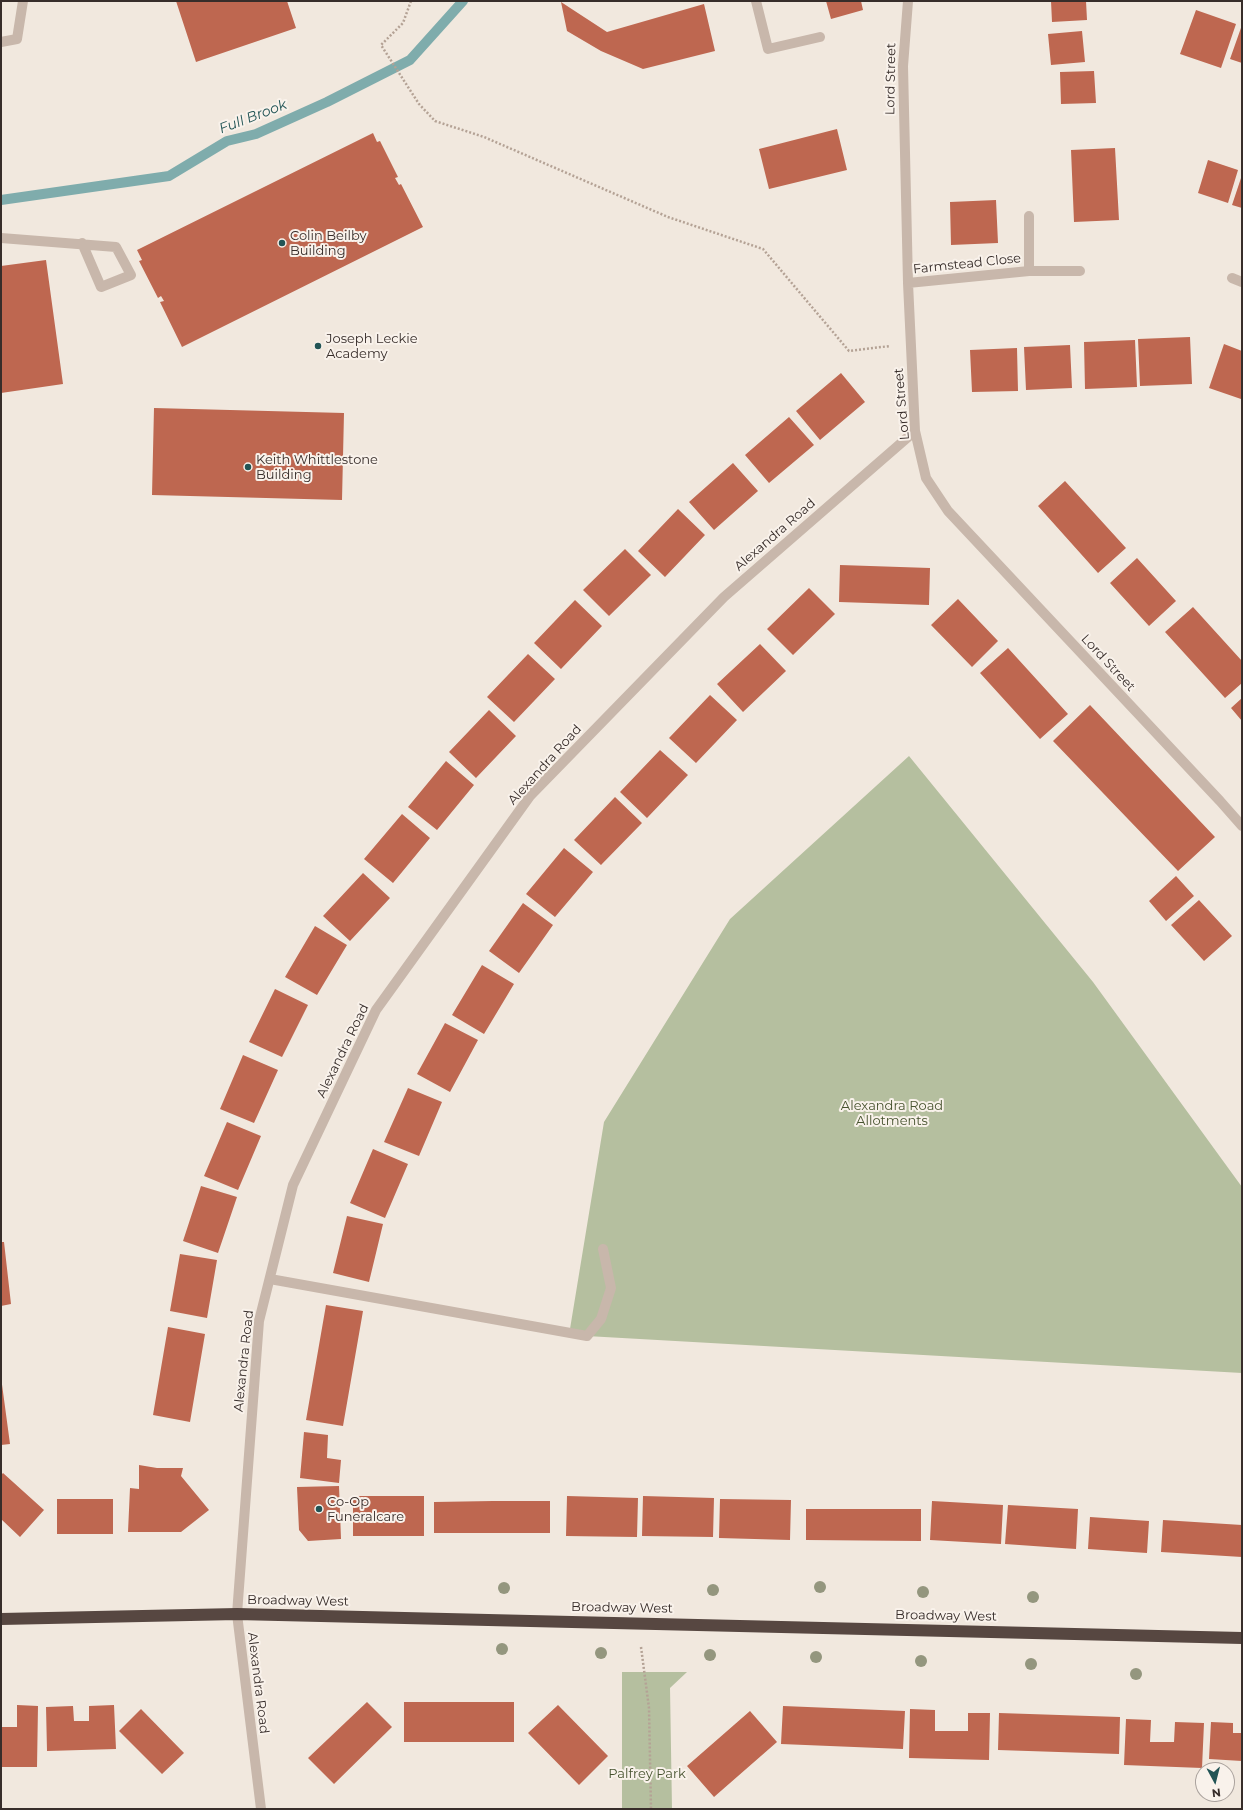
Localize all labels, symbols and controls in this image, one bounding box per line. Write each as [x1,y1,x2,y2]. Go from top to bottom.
street label: Lord Street [883,43,899,115]
water label: Full Brook [217,96,289,138]
place label: Colin Beilby Building [290,228,367,259]
marker: Colin Beilby Building [277,238,287,248]
street label: Farmstead Close [912,251,1022,277]
place label: Joseph Leckie Academy [326,331,418,362]
marker: Joseph Leckie Academy [313,341,323,351]
street label: Lord Street [891,367,913,441]
place label: Keith Whittlestone Building [256,452,378,483]
marker: Keith Whittlestone Building [243,462,253,472]
street label: Alexandra Road [731,496,819,574]
street label: Lord Street [1078,631,1138,695]
street label: Alexandra Road [505,722,585,808]
street label: Alexandra Road [314,1002,372,1100]
park label: Alexandra Road Allotments [841,1098,943,1129]
street label: Alexandra Road [231,1309,257,1413]
place label: Co-Op Funeralcare [327,1494,404,1525]
marker: Co-Op Funeralcare [314,1504,324,1514]
street label: Broadway West [247,1592,349,1610]
street label: Broadway West [571,1599,673,1617]
street label: Broadway West [895,1607,997,1625]
street label: Alexandra Road [244,1631,272,1735]
north arrow [1195,1762,1235,1802]
park label: Palfrey Park [608,1766,686,1782]
text: N [1211,1785,1222,1800]

